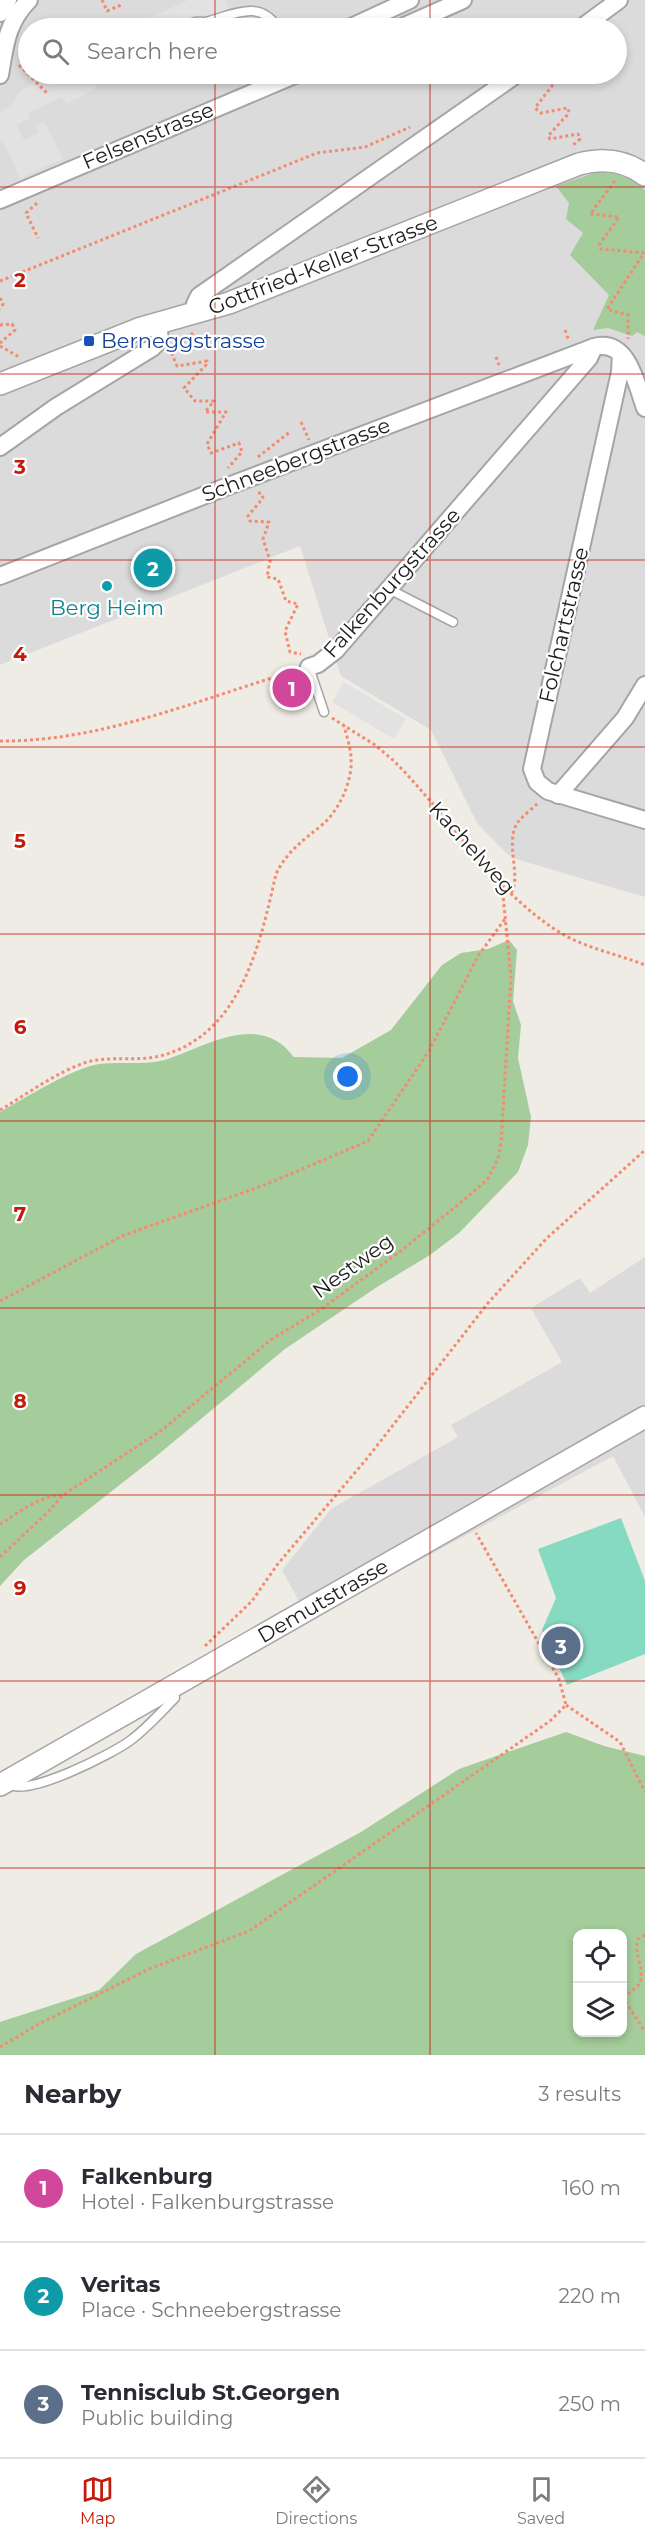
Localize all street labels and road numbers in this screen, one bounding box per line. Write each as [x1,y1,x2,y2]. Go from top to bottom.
street label: Felsenstrasse [78,97,217,174]
street label: Gottfried-Keller-Strasse [205,209,441,320]
street label: Schneebergstrasse [198,412,394,507]
street label: Falkenburgstrasse [318,503,465,663]
street label: Folchartstrasse [533,545,594,705]
street label: Kachelweg [424,796,521,899]
street label: Nestweg [308,1228,398,1303]
street label: Demutstrasse [253,1553,393,1648]

